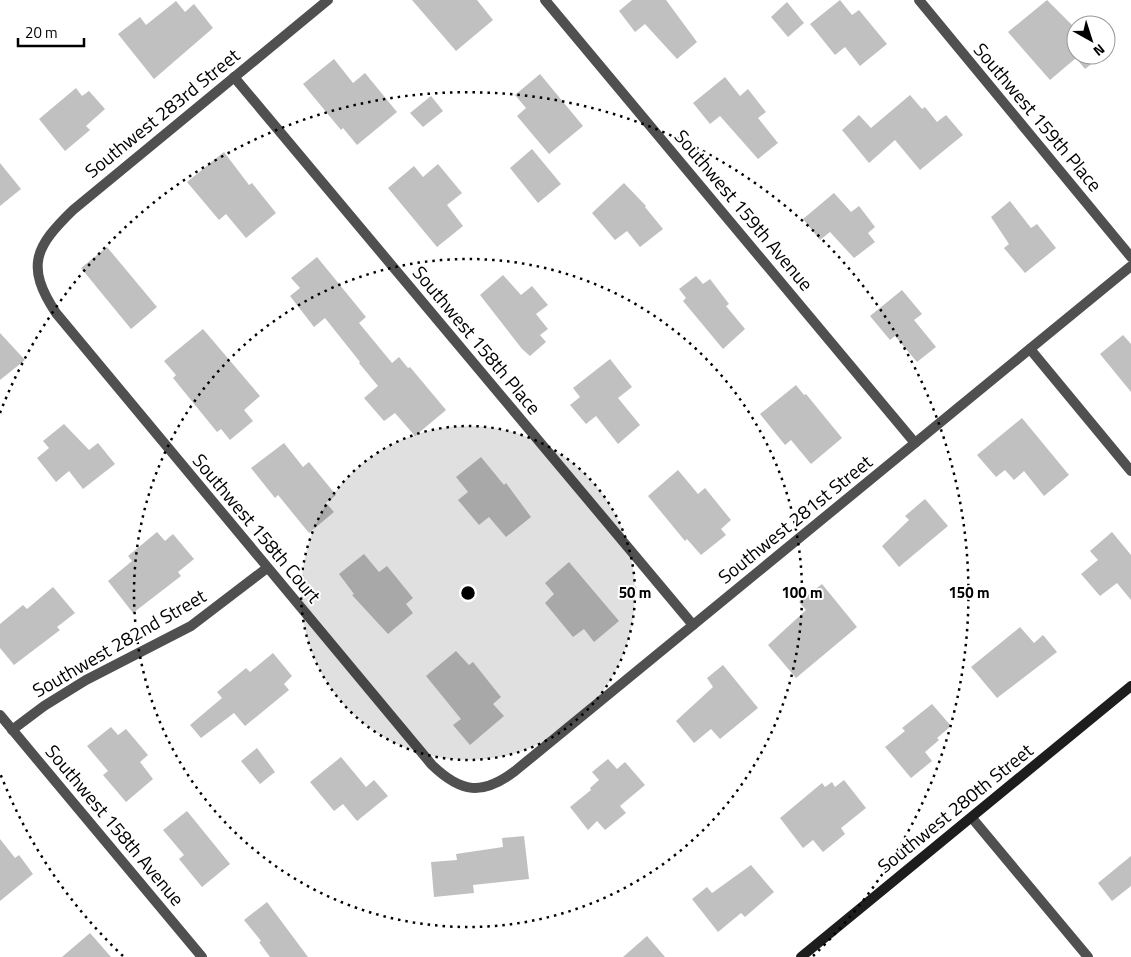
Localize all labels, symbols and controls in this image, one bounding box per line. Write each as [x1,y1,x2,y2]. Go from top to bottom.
scale bar [18,15,84,47]
north arrow [1066,15,1116,65]
text: 20 m [25,21,58,44]
street label: Southwest 159th Place [967,36,1110,198]
text: N [1089,39,1110,62]
street label: Southwest 283rd Street [78,41,246,184]
street label: Southwest 159th Avenue [668,123,821,297]
street label: Southwest 158th Place [406,259,549,421]
street label: Southwest 158th Court [186,447,329,609]
street label: Southwest 281st Street [711,447,878,590]
street label: Southwest 282nd Street [27,581,211,704]
text: 50 m [619,581,651,604]
text: 100 m [781,581,823,604]
text: 150 m [948,581,990,604]
centre of rings [459,584,477,602]
street label: Southwest 280th Street [871,735,1039,880]
street label: Southwest 158th Avenue [39,738,192,912]

